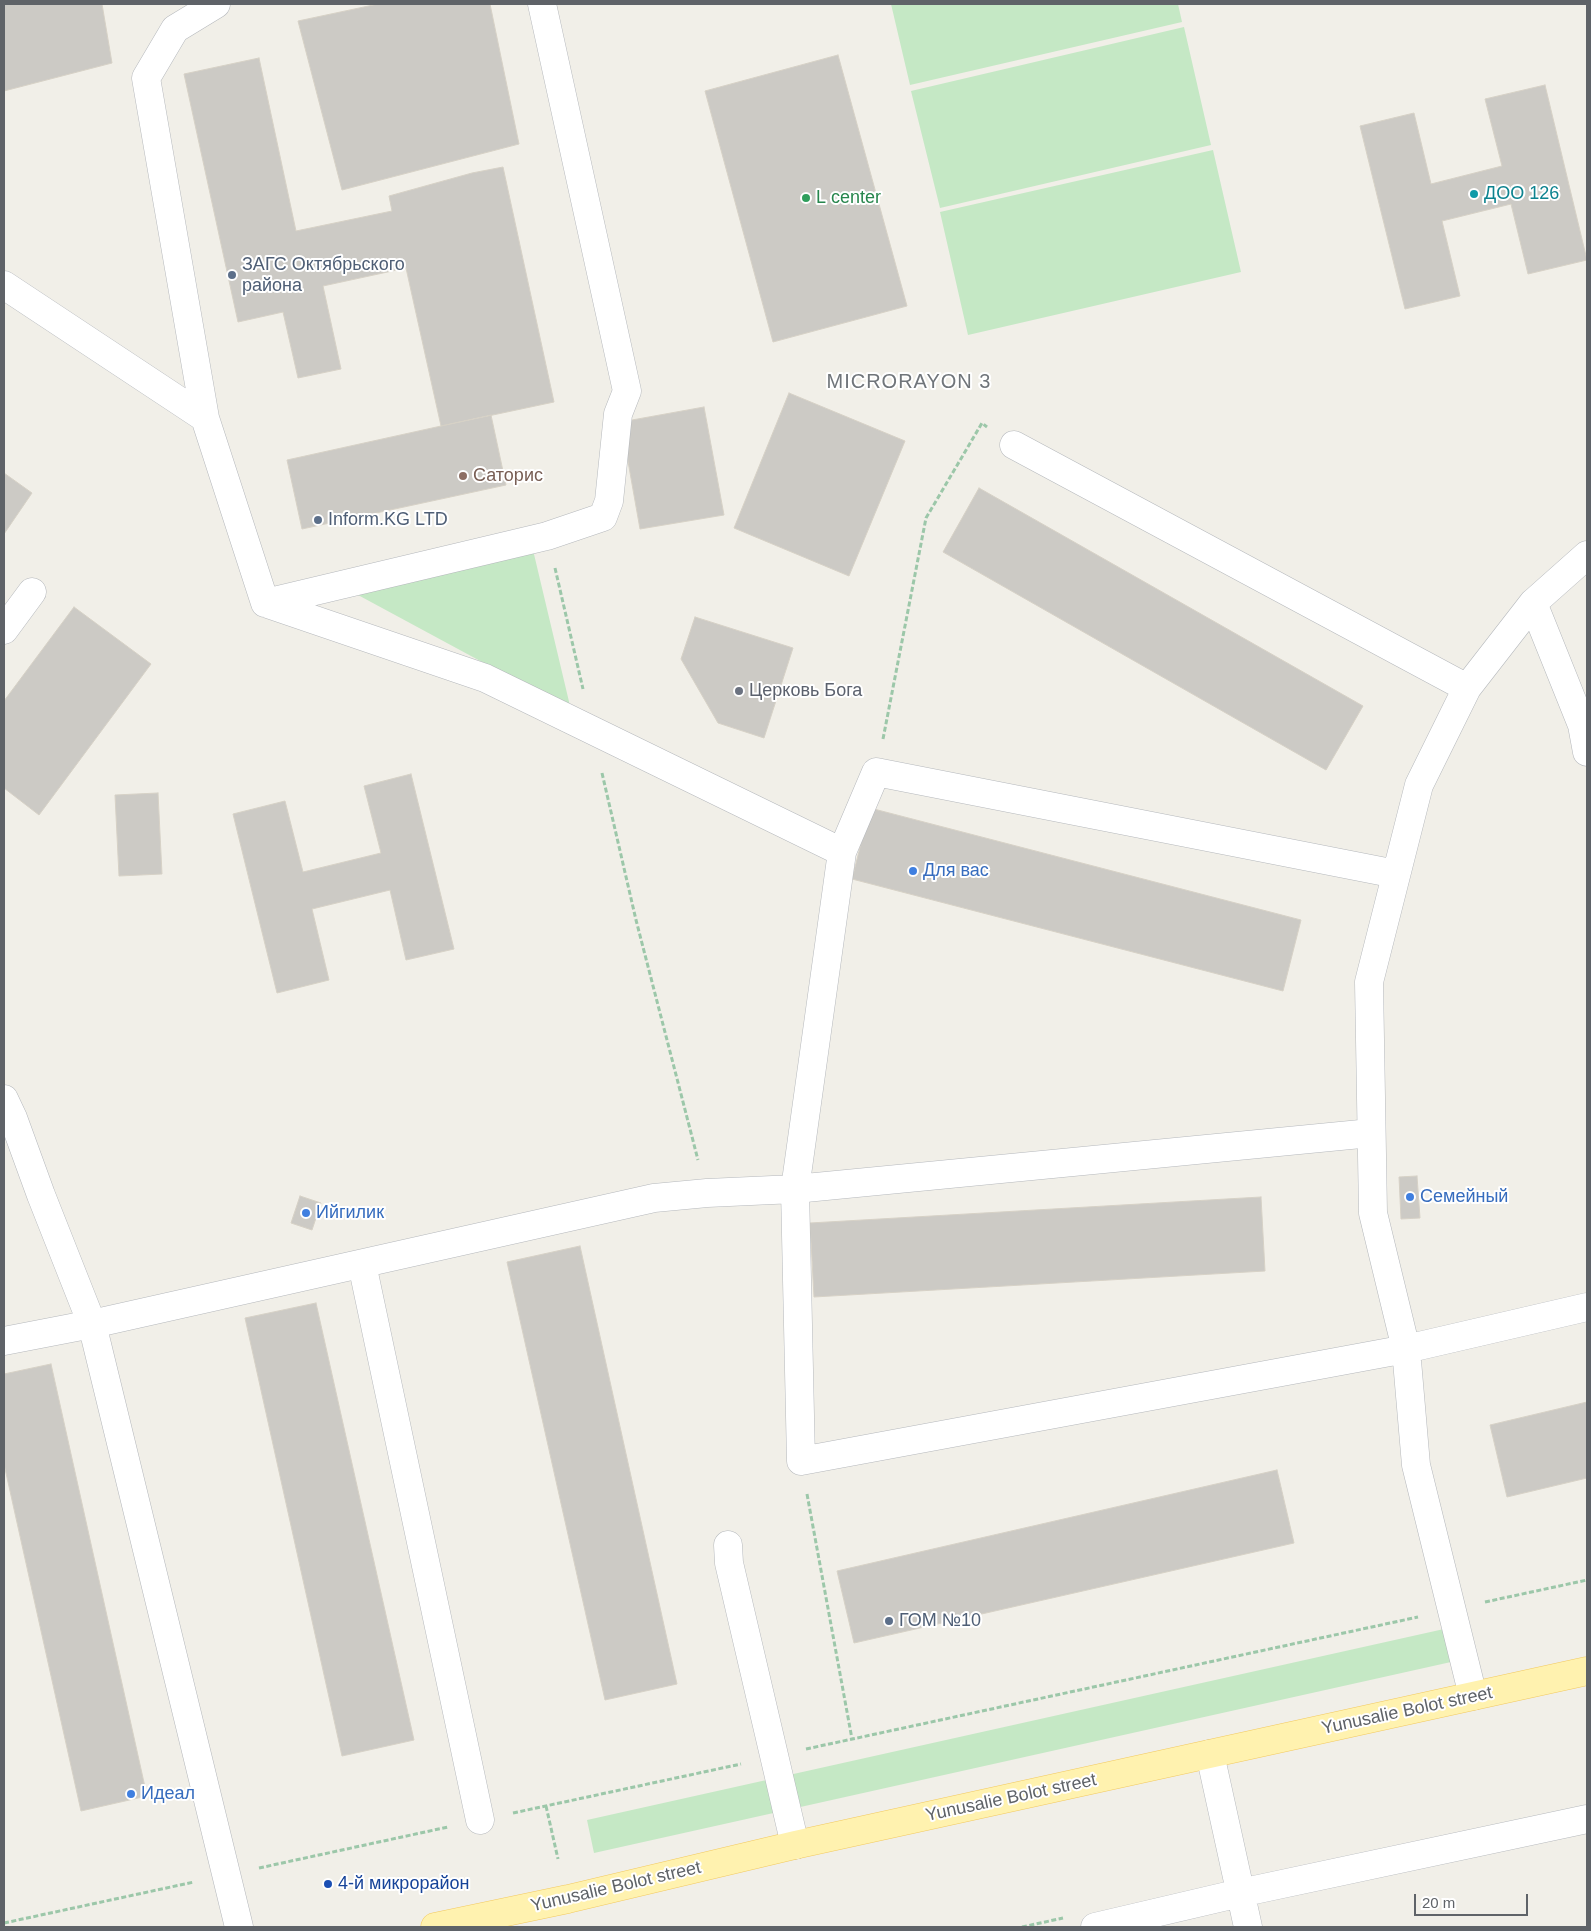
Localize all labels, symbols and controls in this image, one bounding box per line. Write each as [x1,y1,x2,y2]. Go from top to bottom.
place label: ДОО 126 [1484,183,1559,205]
place label: L center [816,187,881,209]
marker: ДОО 126 [1468,188,1480,200]
marker: L center [800,192,812,204]
place label: ЗАГС Октябрьского района [242,254,405,296]
marker: ЗАГС Октябрьского района [226,269,238,281]
district label: MICRORAYON 3 [825,370,993,394]
place label: Саторис [473,465,543,487]
marker: Саторис [457,470,469,482]
place label: Inform.KG LTD [328,509,448,531]
marker: Inform.KG LTD [312,514,324,526]
place label: Церковь Бога [749,680,862,702]
marker: Церковь Бога [733,685,745,697]
place label: Для вас [923,860,989,882]
marker: Для вас [907,865,919,877]
place label: Семейный [1420,1186,1508,1208]
marker: Семейный [1404,1191,1416,1203]
place label: Ийгилик [316,1202,384,1224]
marker: Ийгилик [300,1207,312,1219]
place label: ГОМ №10 [899,1610,981,1632]
marker: ГОМ №10 [883,1615,895,1627]
street label: Yunusalie Bolot street [1320,1682,1494,1740]
street label: Yunusalie Bolot street [924,1769,1098,1827]
place label: Идеал [141,1783,195,1805]
marker: Идеал [125,1788,137,1800]
street label: Yunusalie Bolot street [529,1857,703,1917]
place label: 4-й микрорайон [338,1873,469,1895]
marker: 4-й микрорайон [322,1878,334,1890]
scale bar [1416,1884,1530,1916]
text: 20 m [1422,1894,1455,1911]

